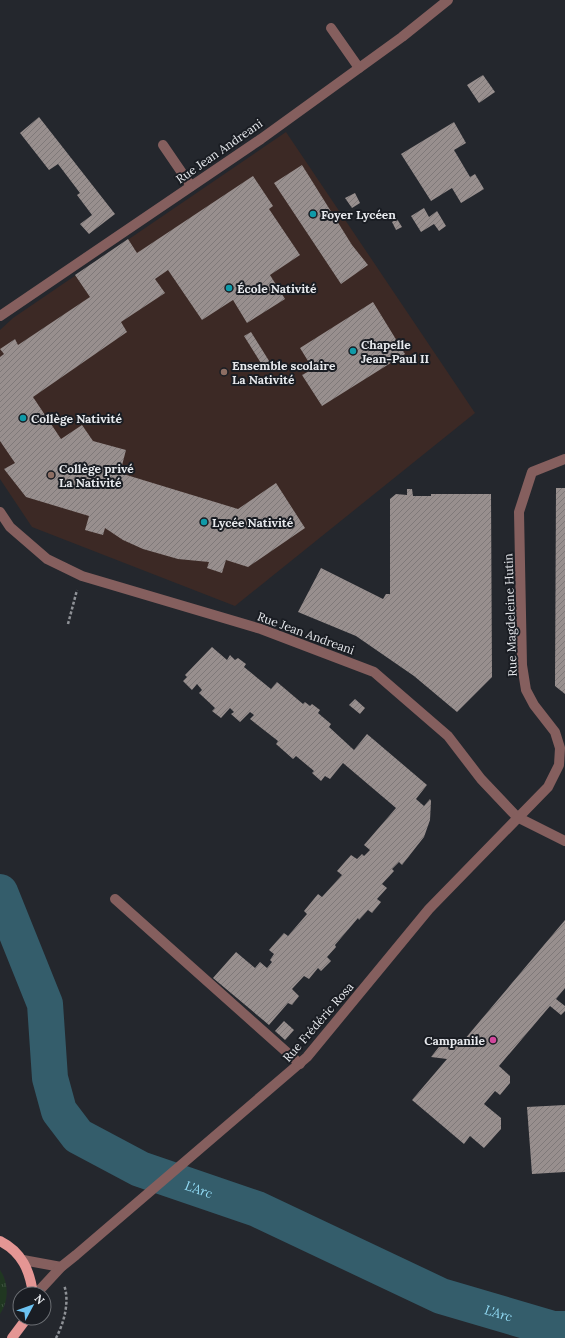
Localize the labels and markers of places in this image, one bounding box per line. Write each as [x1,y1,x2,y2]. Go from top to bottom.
place label: Foyer Lycéen [321,207,396,222]
marker: Foyer Lycéen [308,209,318,219]
place label: École Nativité [237,281,317,296]
marker: École Nativité [224,283,234,293]
place label: Chapelle Jean-Paul II [361,337,430,366]
marker: Chapelle Jean-Paul II [348,346,358,356]
place label: Ensemble scolaire La Nativité [232,358,336,387]
marker: Ensemble scolaire La Nativité [219,367,229,377]
place label: Collège Nativité [31,411,122,426]
marker: Collège Nativité [18,413,28,423]
place label: Collège privé La Nativité [59,461,134,490]
marker: Collège privé La Nativité [46,470,56,480]
place label: Lycée Nativité [212,515,294,530]
marker: Lycée Nativité [199,517,209,527]
place label: Campanile [424,1033,486,1048]
marker: Campanile [488,1035,498,1045]

